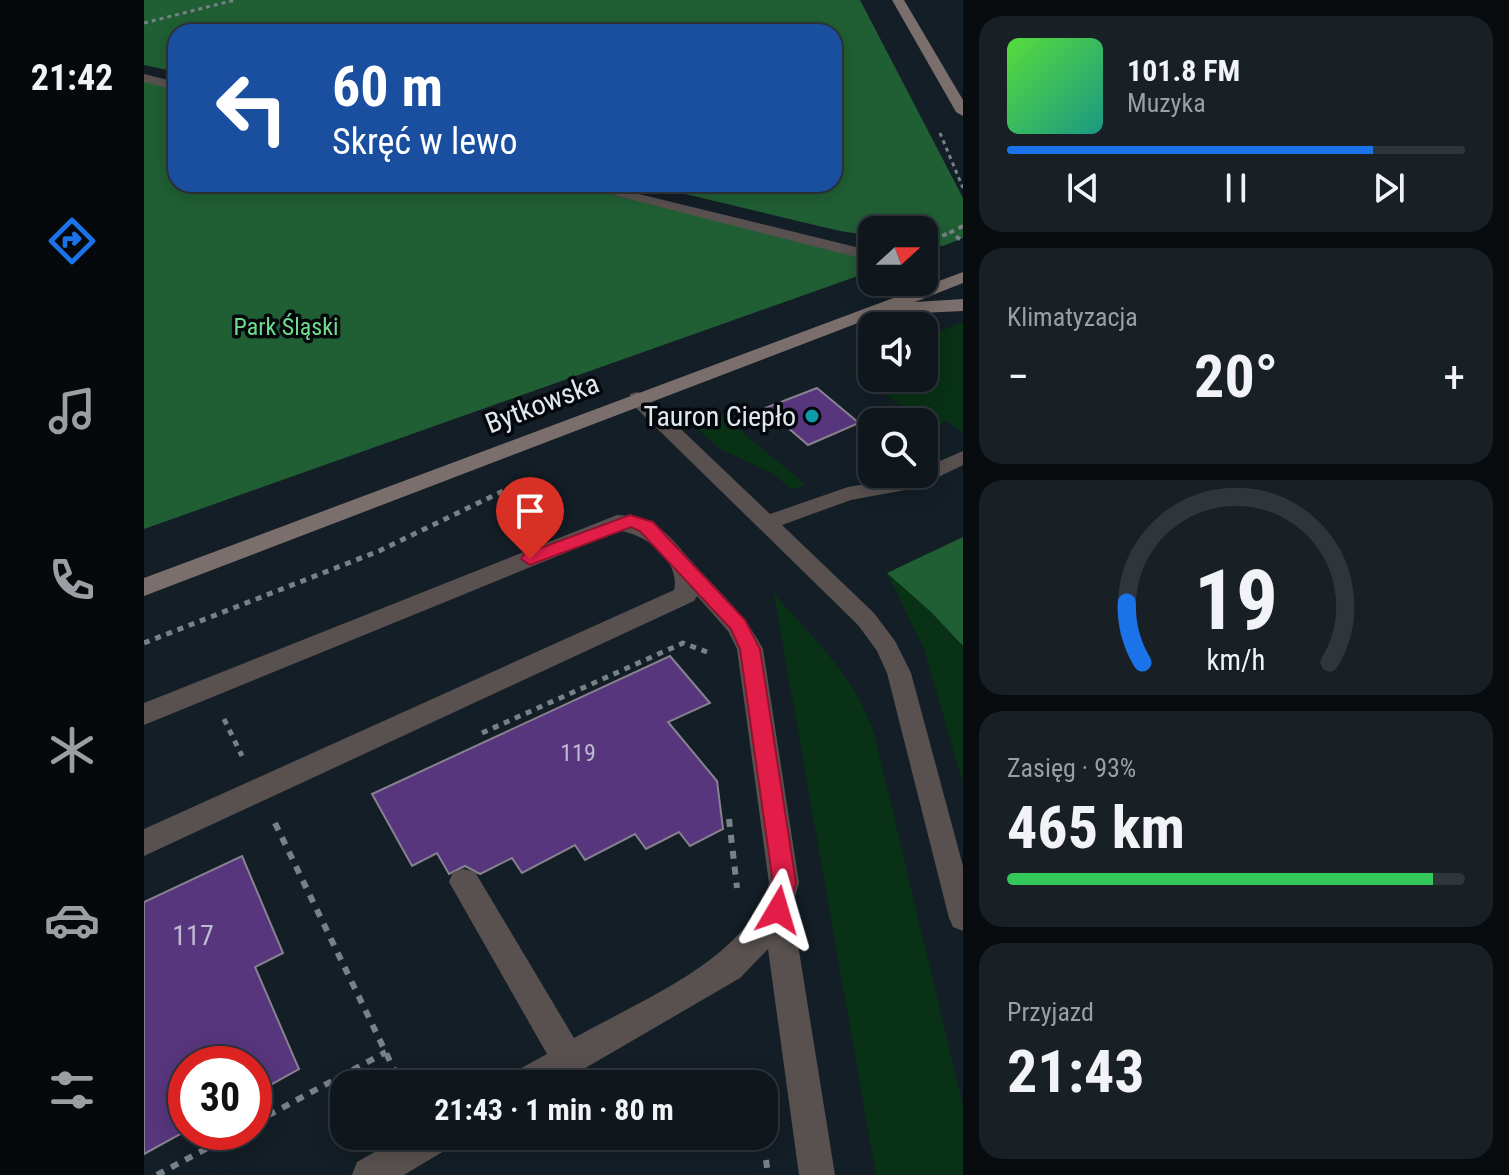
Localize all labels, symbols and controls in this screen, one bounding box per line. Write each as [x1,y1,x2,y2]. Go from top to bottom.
text: 101.8 FM [1127,53,1240,88]
text: 60 m [332,54,443,120]
icon: left [200,56,304,160]
text: 21:42 [31,57,113,99]
text: Muzyka [1127,88,1206,118]
text: Skręć w lewo [332,121,518,163]
icon: previous [1061,166,1105,210]
icon: pause [1214,166,1258,210]
icon: next [1367,166,1411,210]
icon: directions [44,213,100,269]
north arrow [858,216,938,296]
map controls [858,216,938,488]
text: Klimatyzacja [1007,302,1138,332]
button: sound [858,312,938,392]
park label: Park Śląski [233,313,339,341]
text: 20° [1194,341,1278,412]
text: − [1007,351,1029,403]
text: + [1443,351,1465,403]
street label: Bytkowska [481,367,604,440]
icon: music [44,383,100,439]
place label: Tauron Ciepło [643,400,796,433]
marker: Tauron Ciepło [803,407,821,425]
button: search [858,408,938,488]
pin [496,477,564,559]
icon: arrive [508,489,552,533]
icon: phone [44,552,100,608]
text: 19 [1194,552,1278,649]
text: km/h [1207,644,1265,678]
icon: climate [44,722,100,778]
house number: 119 [560,739,596,767]
text: Zasięg · 93% [1007,753,1136,783]
text: 465 km [1007,792,1185,863]
position arrow [736,868,820,952]
icon: car [44,892,100,948]
house number: 117 [172,919,214,952]
text: Przyjazd [1007,997,1094,1027]
text: 21:43 [1007,1036,1145,1107]
speed limit sign: 30 [168,1046,272,1150]
icon: filters [44,1062,100,1118]
text: 21:43 · 1 min · 80 m [434,1092,674,1127]

